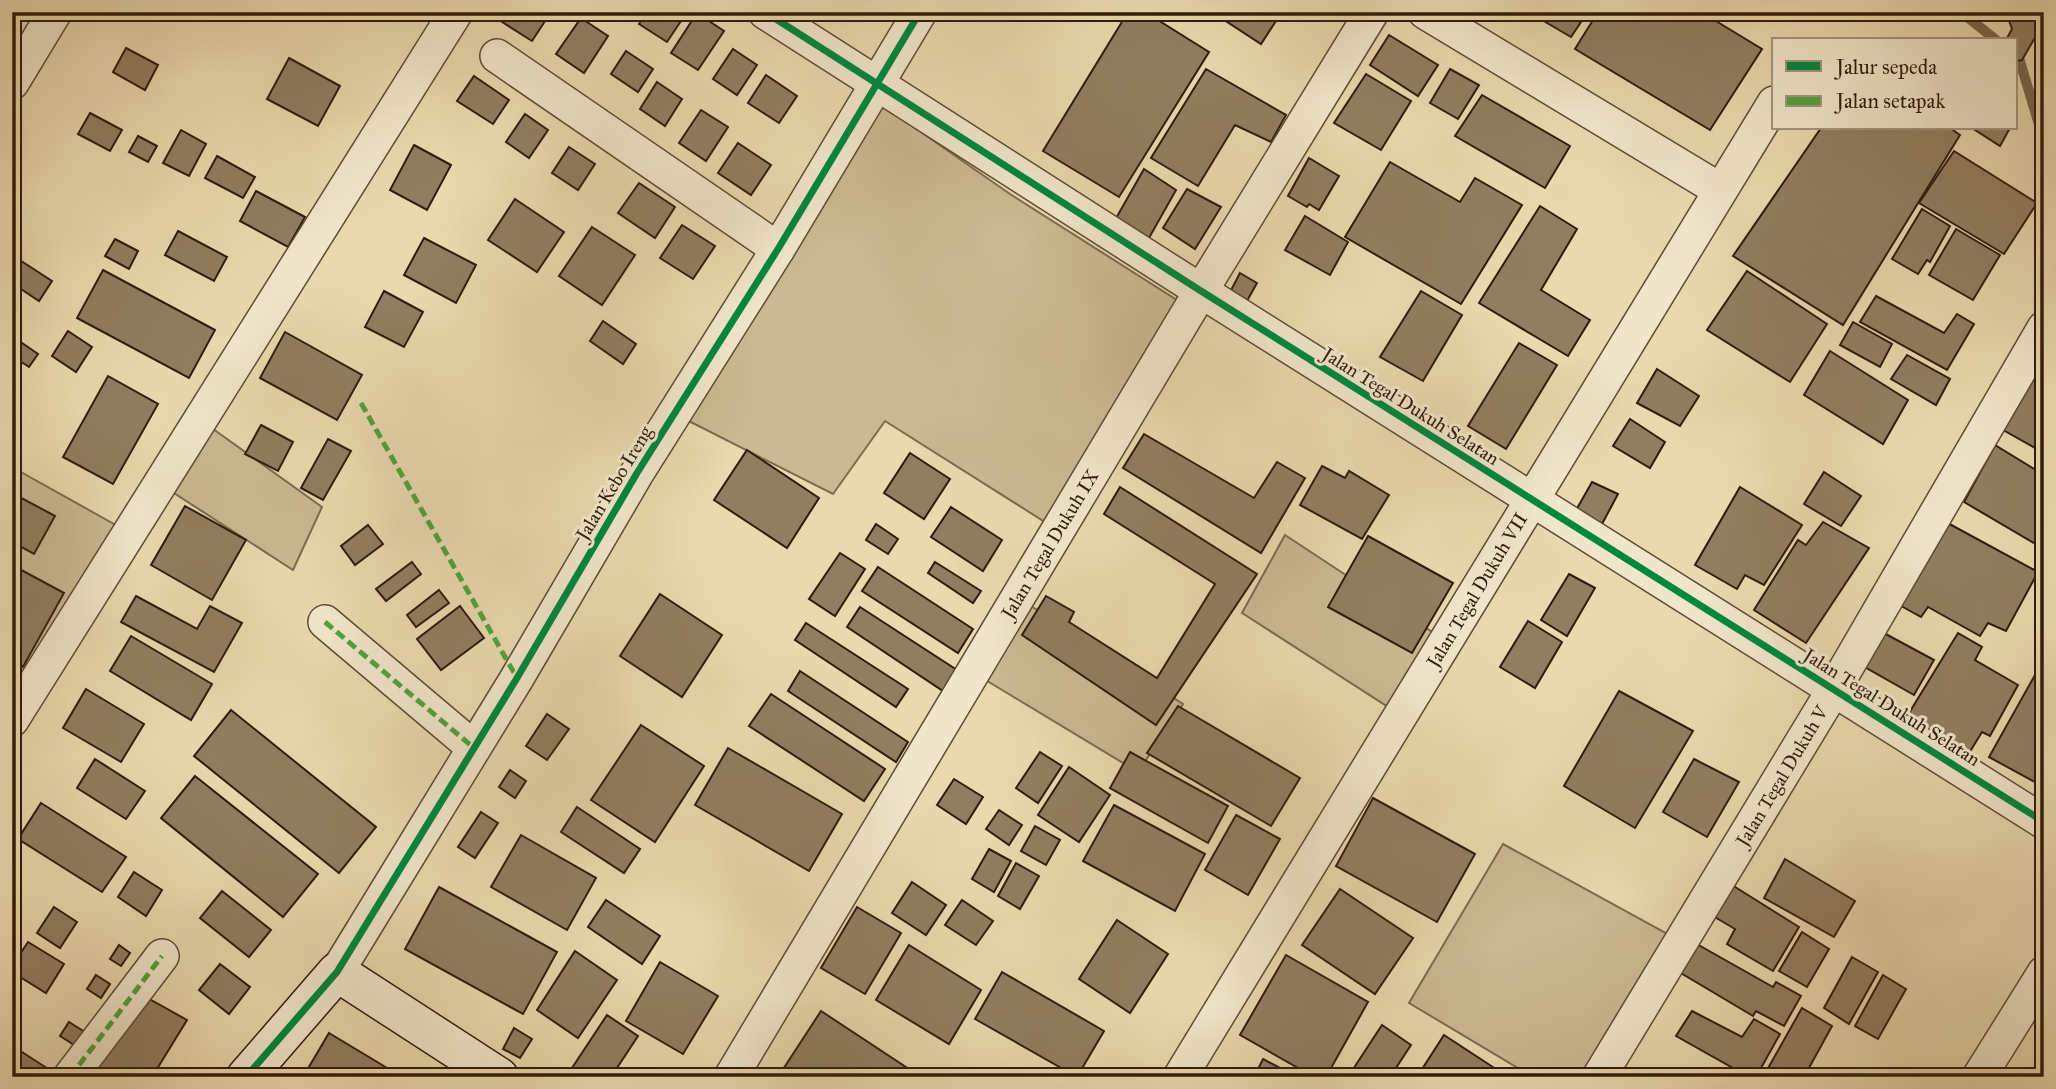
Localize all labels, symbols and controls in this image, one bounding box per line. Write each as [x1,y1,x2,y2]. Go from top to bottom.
legend [1772,38,2018,130]
text: Jalur sepeda [1834,54,1937,80]
text: Jalan setapak [1834,88,1945,114]
street label: Jalan Tegal Dukuh Selatan [1316,341,1504,471]
street label: Jalan Kebo Ireng [570,422,658,547]
street label: Jalan Tegal Dukuh IX [995,465,1105,625]
street label: Jalan Tegal Dukuh VII [1421,508,1533,674]
street label: Jalan Tegal Dukuh Selatan [1797,642,1985,772]
street label: Jalan Tegal Dukuh V [1730,701,1834,853]

